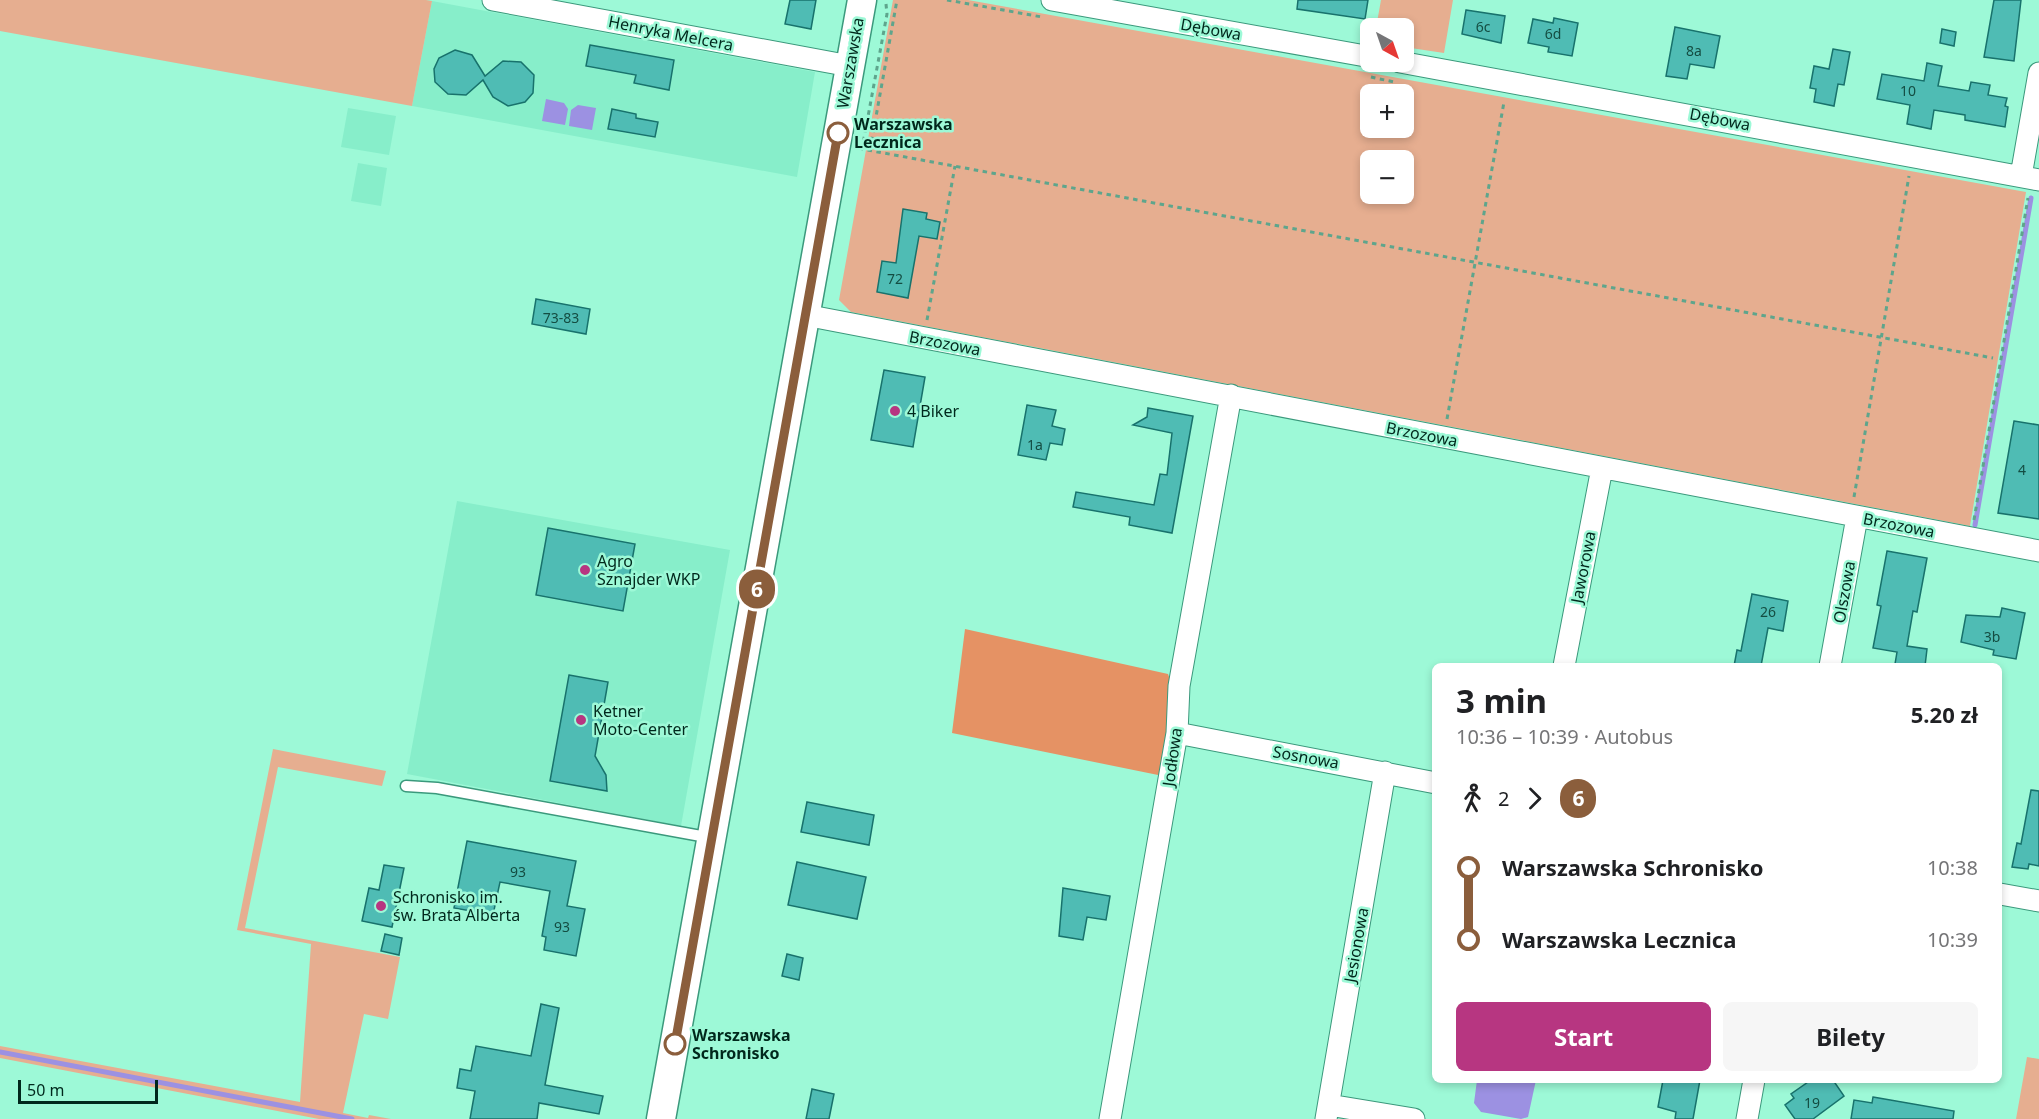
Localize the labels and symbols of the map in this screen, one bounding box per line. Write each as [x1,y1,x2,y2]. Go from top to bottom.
street label: Henryka Melcera [607,10,735,56]
street label: Dębowa [1179,13,1243,45]
street label: Warszawska [831,16,869,110]
house number: 6c [1476,17,1491,36]
north arrow [1360,18,1414,72]
house number: 6d [1545,24,1561,43]
house number: 8a [1686,41,1702,60]
house number: 10 [1900,81,1916,100]
street label: Dębowa [1688,102,1752,136]
place label: Warszawska Lecznica [854,113,953,153]
marker: Warszawska Lecznica [827,122,849,144]
house number: 72 [887,269,903,288]
house number: 73-83 [543,308,579,327]
street label: Brzozowa [907,325,983,361]
place label: 4 Biker [907,400,959,422]
marker: 4 Biker [888,404,902,418]
street label: Brzozowa [1384,416,1460,452]
house number: 1a [1027,435,1043,454]
house number: 4 [2018,460,2026,479]
street label: Brzozowa [1861,507,1937,543]
street label: Jaworowa [1565,529,1601,607]
place label: Agro Sznajder WKP [597,550,700,590]
street label: Olszowa [1828,559,1860,625]
marker: Agro Sznajder WKP [578,563,592,577]
line badge: 6 [738,570,777,608]
house number: 26 [1760,602,1776,621]
house number: 3b [1984,627,2000,646]
place label: Ketner Moto-Center [593,700,689,740]
marker: Ketner Moto-Center [574,713,588,727]
street label: Jodłowa [1157,726,1187,790]
street label: Sosnowa [1271,740,1341,774]
house number: 93 [510,862,526,881]
place label: Schronisko im. św. Brata Alberta [393,886,520,926]
marker: Schronisko im. św. Brata Alberta [374,899,388,913]
street label: Jesionowa [1338,906,1373,986]
house number: 93 [554,917,570,936]
place label: Warszawska Schronisko [692,1024,791,1064]
marker: Warszawska Schronisko [664,1033,686,1055]
scale bar [18,1077,158,1104]
house number: 19 [1804,1093,1820,1112]

